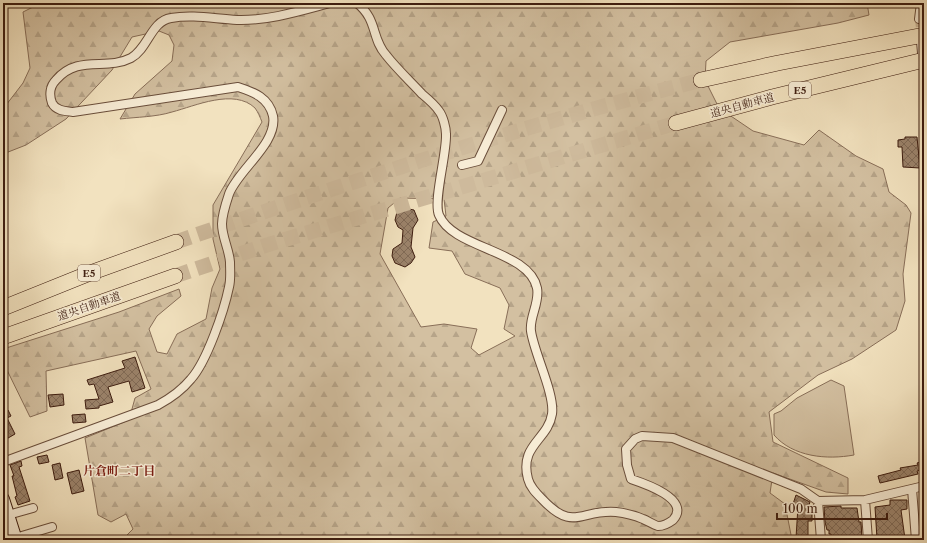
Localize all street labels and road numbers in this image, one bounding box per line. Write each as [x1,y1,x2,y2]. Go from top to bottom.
road number: E5 [789,82,811,98]
street label: 道央自動車道 [708,90,776,120]
road number: E5 [78,265,100,281]
street label: 道央自動車道 [56,289,122,323]

